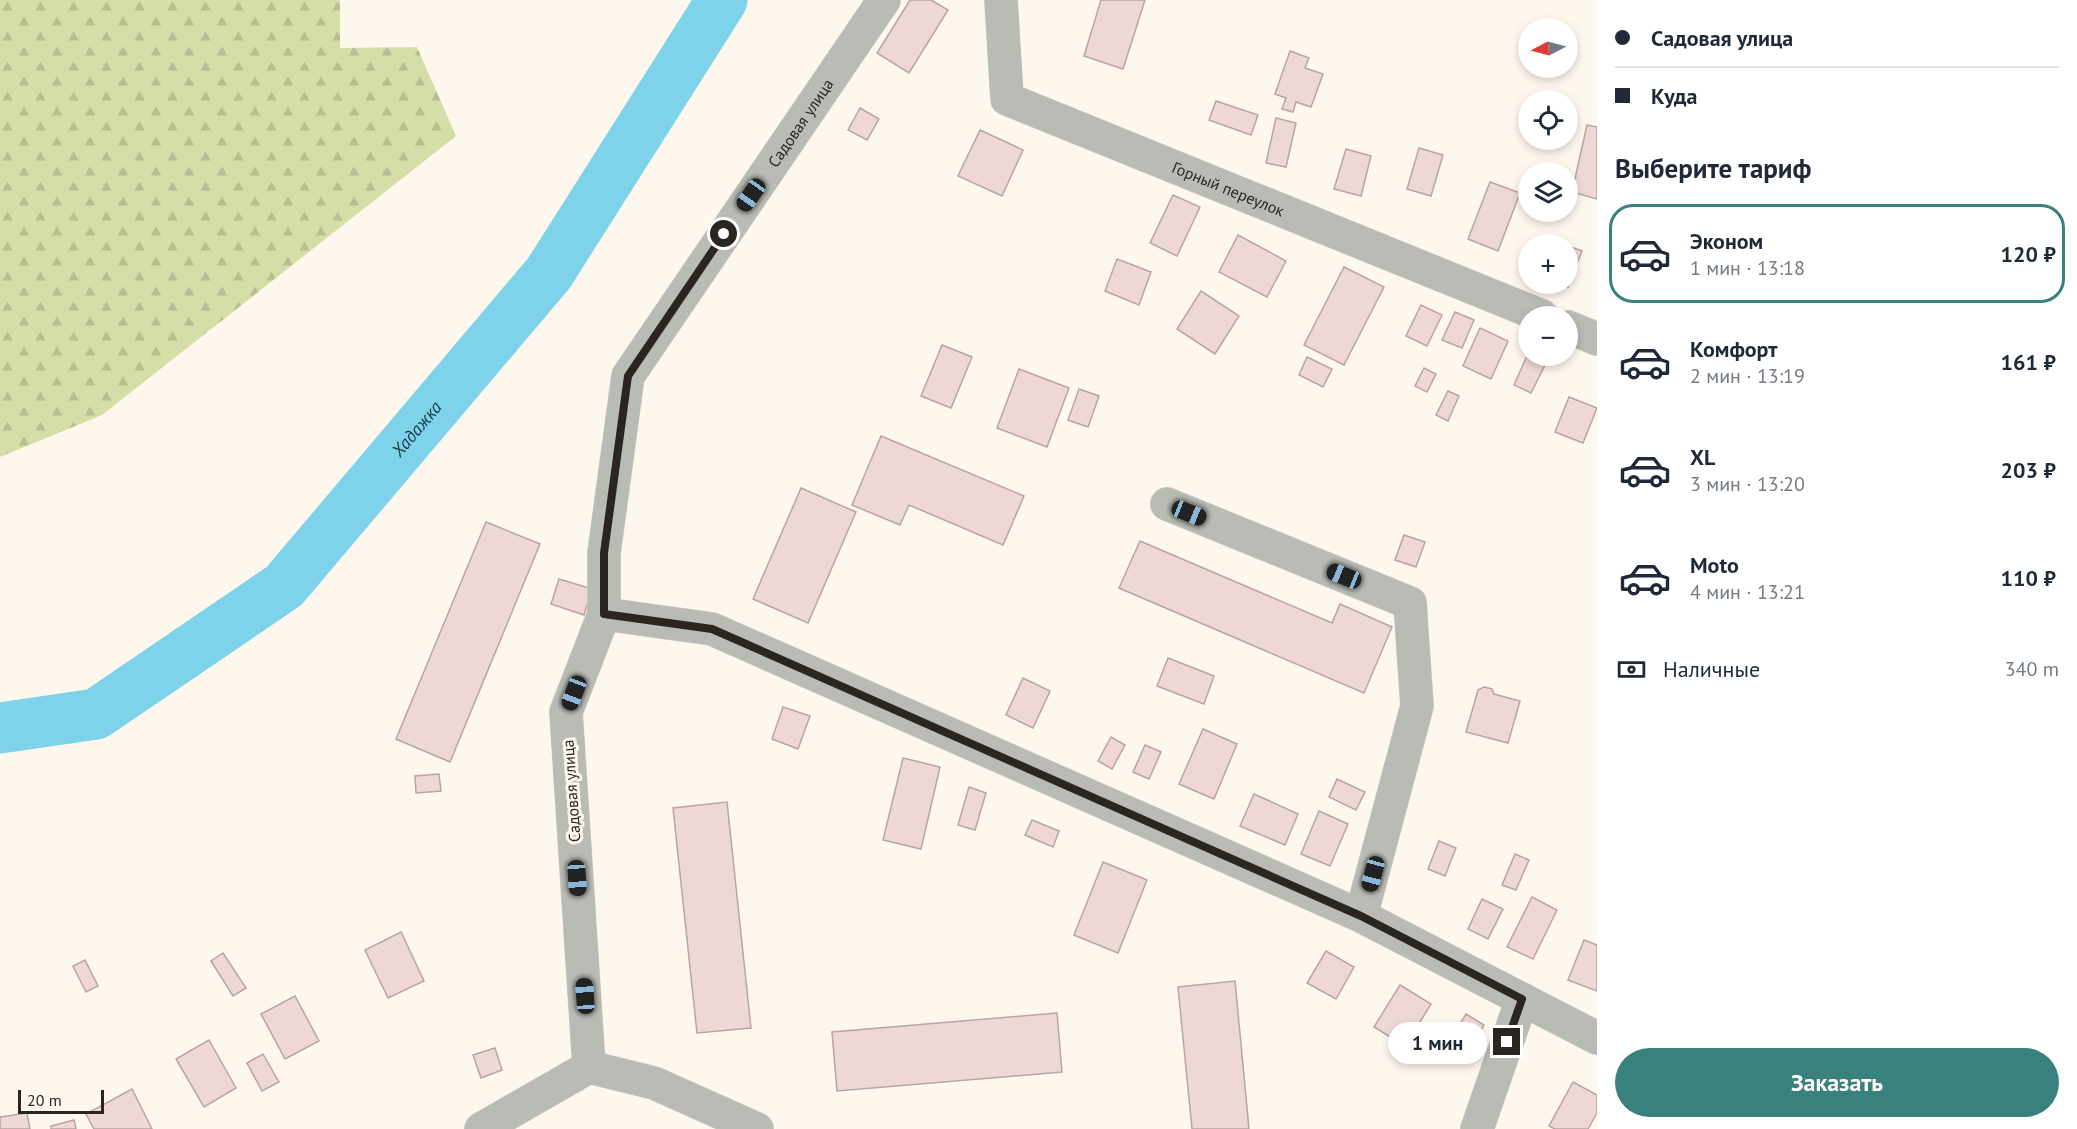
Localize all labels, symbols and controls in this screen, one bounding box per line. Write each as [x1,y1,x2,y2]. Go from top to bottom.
north arrow [1518,18,1578,78]
map controls [1518,18,1578,366]
text: Садовая улица [1651,24,1793,52]
street label: Садовая улица [763,75,838,171]
text: Куда [1651,82,1698,110]
button: locate [1518,90,1578,150]
text: Выберите тариф [1615,151,1811,185]
street label: Горный переулок [1169,157,1288,221]
button: layers [1518,162,1578,222]
car [733,175,769,215]
route start [710,220,737,247]
icon: car [1618,227,1672,281]
text: Эконом [1690,227,1763,255]
button: + [1518,234,1578,294]
text: 120 ₽ [2001,240,2056,268]
text: 1 мин · 13:18 [1690,255,1805,281]
button: − [1518,306,1578,366]
icon: car [1618,335,1672,389]
text: Комфорт [1690,335,1778,363]
text: 161 ₽ [2001,348,2056,376]
text: 2 мин · 13:19 [1690,363,1805,389]
water label: Хадажка [386,396,447,462]
icon: car [1618,443,1672,497]
text: XL [1690,443,1715,471]
text: 203 ₽ [2001,456,2056,484]
text: 3 мин · 13:20 [1690,471,1805,497]
car [1169,498,1209,528]
icon: car [1618,551,1672,605]
text: Moto [1690,551,1739,579]
car [1324,561,1364,591]
text: 110 ₽ [2001,564,2056,592]
text: 4 мин · 13:21 [1690,579,1805,605]
icon: cash [1615,653,1648,686]
text: Наличные [1663,655,1760,683]
text: 340 m [2005,656,2059,682]
car [559,673,589,713]
street label: Садовая улица [557,739,585,843]
car [1360,854,1386,894]
car [567,859,587,897]
car [575,977,595,1015]
callout: 1 мин [1387,1021,1486,1063]
route end [1493,1028,1520,1055]
text: 1 мин [1412,1030,1463,1056]
button: Заказать [1615,1048,2059,1117]
scale bar [18,1087,104,1114]
text: 20 m [27,1090,62,1110]

